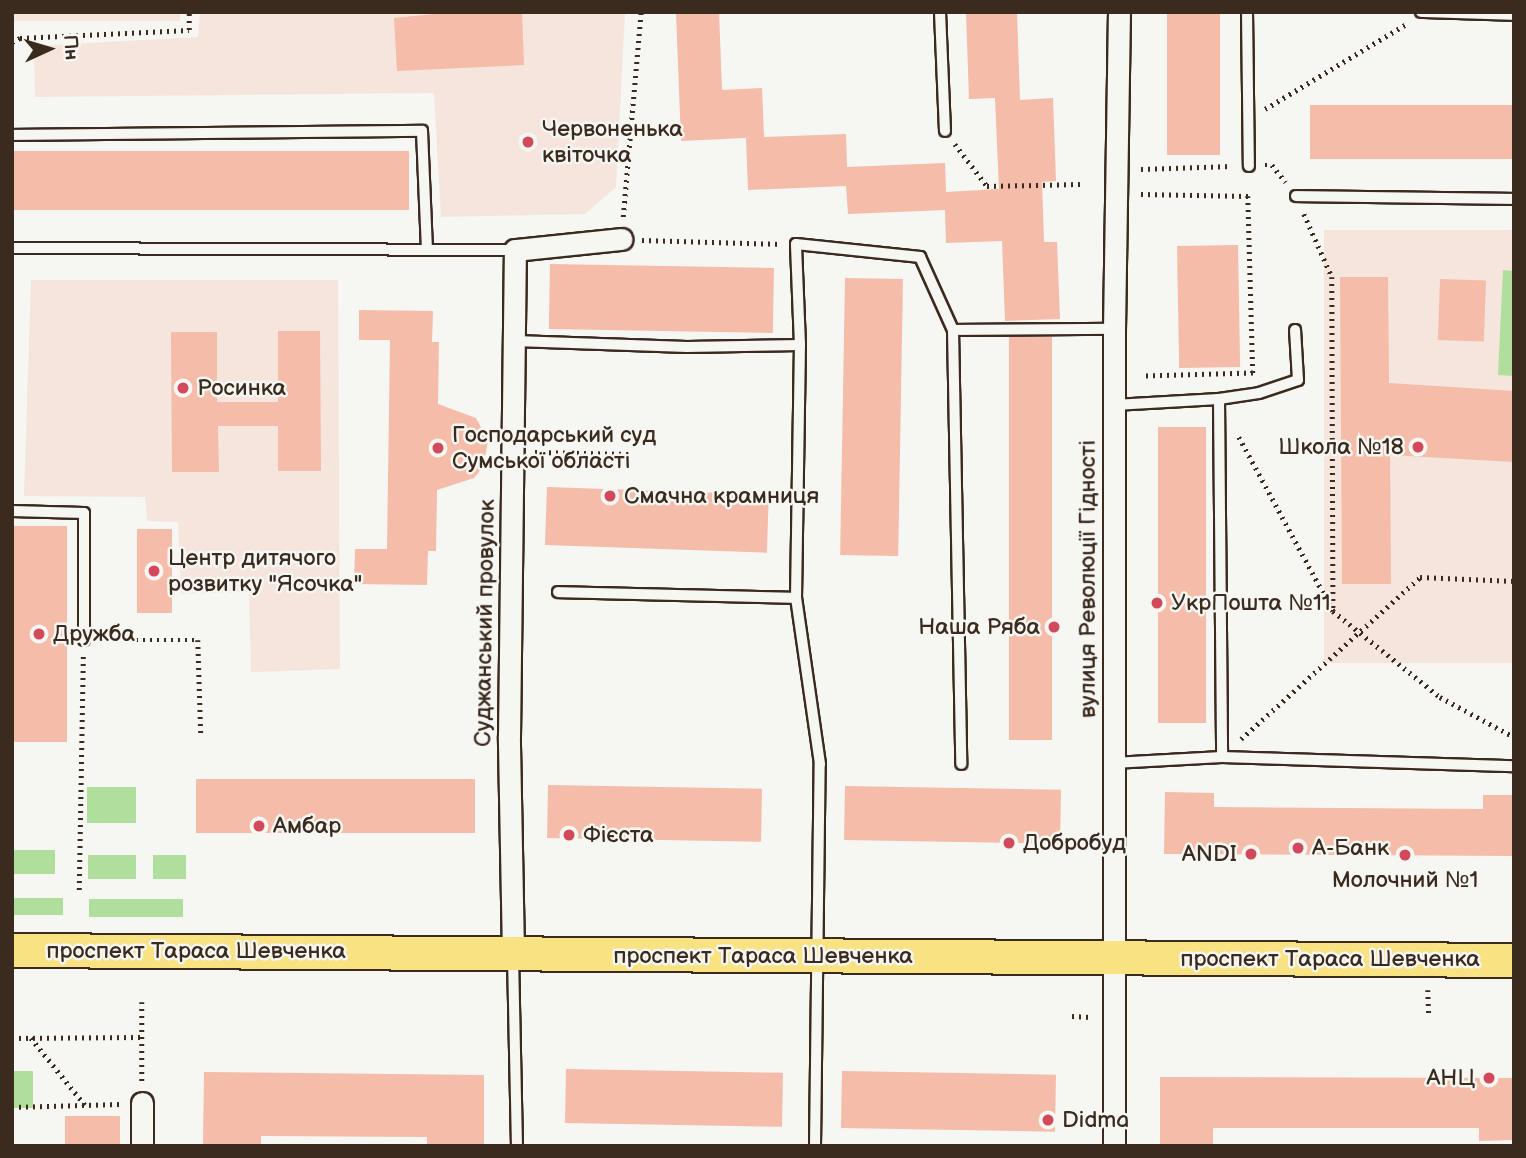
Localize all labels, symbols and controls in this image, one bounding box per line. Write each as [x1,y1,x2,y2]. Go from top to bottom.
north arrow [14,14,84,84]
text: Пн [58,34,83,61]
place label: Червоненька квіточка [542,115,683,169]
marker: Червоненька квіточка [520,134,536,150]
place label: Росинка [197,374,286,402]
marker: Росинка [175,380,191,396]
place label: Господарський суд Сумської області [452,421,656,475]
place label: Школа №18 [1278,433,1404,461]
marker: Школа №18 [1410,439,1426,455]
marker: Господарський суд Сумської області [430,440,446,456]
street label: вулиця Революції Гідності [1074,440,1102,718]
place label: Смачна крамниця [624,482,819,510]
marker: Смачна крамниця [602,488,618,504]
street label: Суджанський провулок [469,499,501,747]
place label: Центр дитячого розвитку "Ясочка" [168,544,362,598]
marker: Центр дитячого розвитку "Ясочка" [146,563,162,579]
place label: УкрПошта №11 [1171,589,1331,617]
marker: УкрПошта №11 [1149,595,1165,611]
place label: Наша Ряба [918,613,1040,641]
marker: Наша Ряба [1046,619,1062,635]
place label: Дружба [53,620,135,648]
marker: Дружба [31,626,47,642]
place label: Амбар [273,812,341,840]
marker: Амбар [251,818,267,834]
place label: Фієста [583,821,654,849]
marker: Фієста [561,827,577,843]
place label: Добробуд [1023,829,1126,857]
place label: А-Банк [1312,834,1389,862]
marker: Добробуд [1001,835,1017,851]
place label: ANDI [1182,840,1237,868]
marker: А-Банк [1290,840,1306,856]
marker: ANDI [1243,846,1259,862]
marker: Молочний №1 [1397,847,1413,863]
place label: Молочний №1 [1332,866,1478,894]
street label: проспект Тараса Шевченка [46,937,346,965]
street label: проспект Тараса Шевченка [613,942,913,970]
street label: проспект Тараса Шевченка [1180,945,1480,973]
place label: АНЦ [1426,1064,1475,1092]
marker: АНЦ [1481,1070,1497,1086]
place label: Didma [1062,1106,1129,1134]
marker: Didma [1040,1112,1056,1128]

